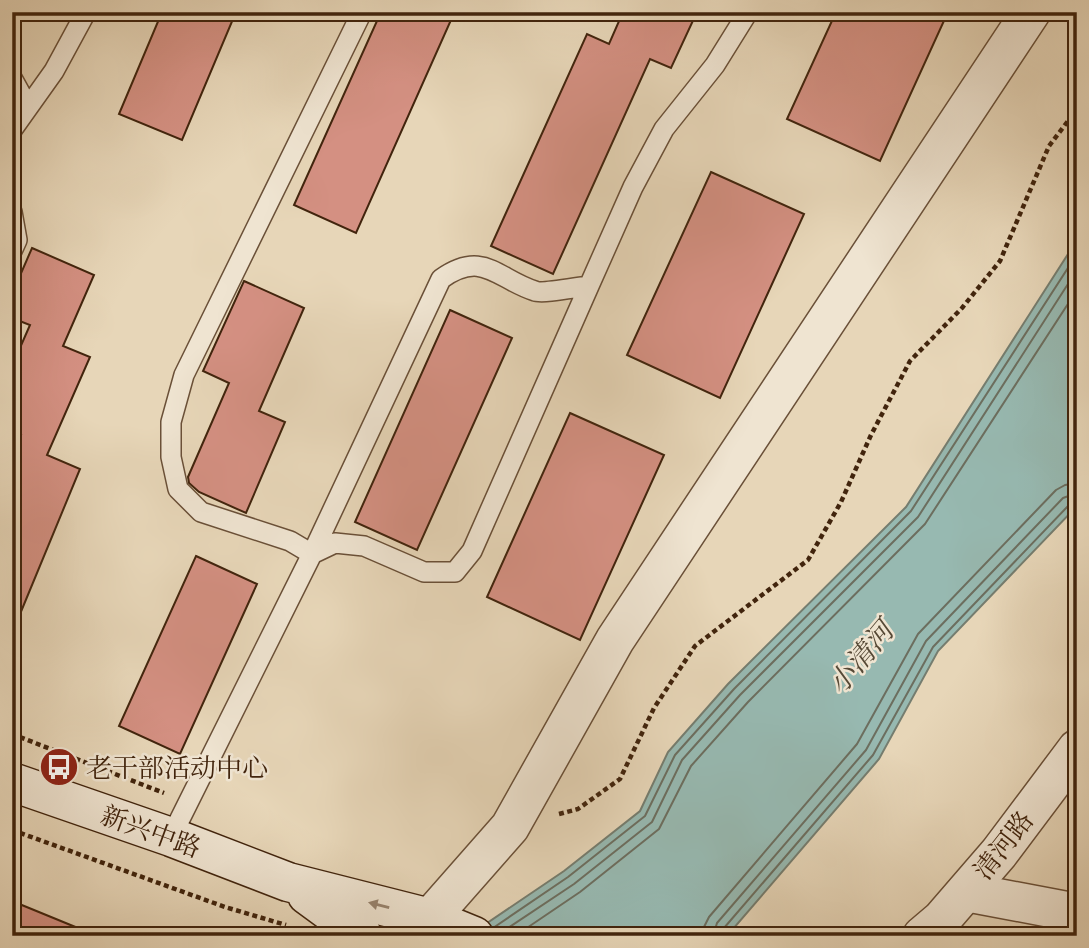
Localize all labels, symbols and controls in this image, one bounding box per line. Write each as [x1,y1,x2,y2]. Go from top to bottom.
water label: 小清河 [817,608,906,702]
bus stop icon: 老干部活动中心 [38,746,80,788]
place label: 老干部活动中心 [86,748,268,787]
street label: 新兴中路 [95,795,207,867]
street label: 清河路 [964,802,1042,888]
one-way arrow [368,899,390,910]

